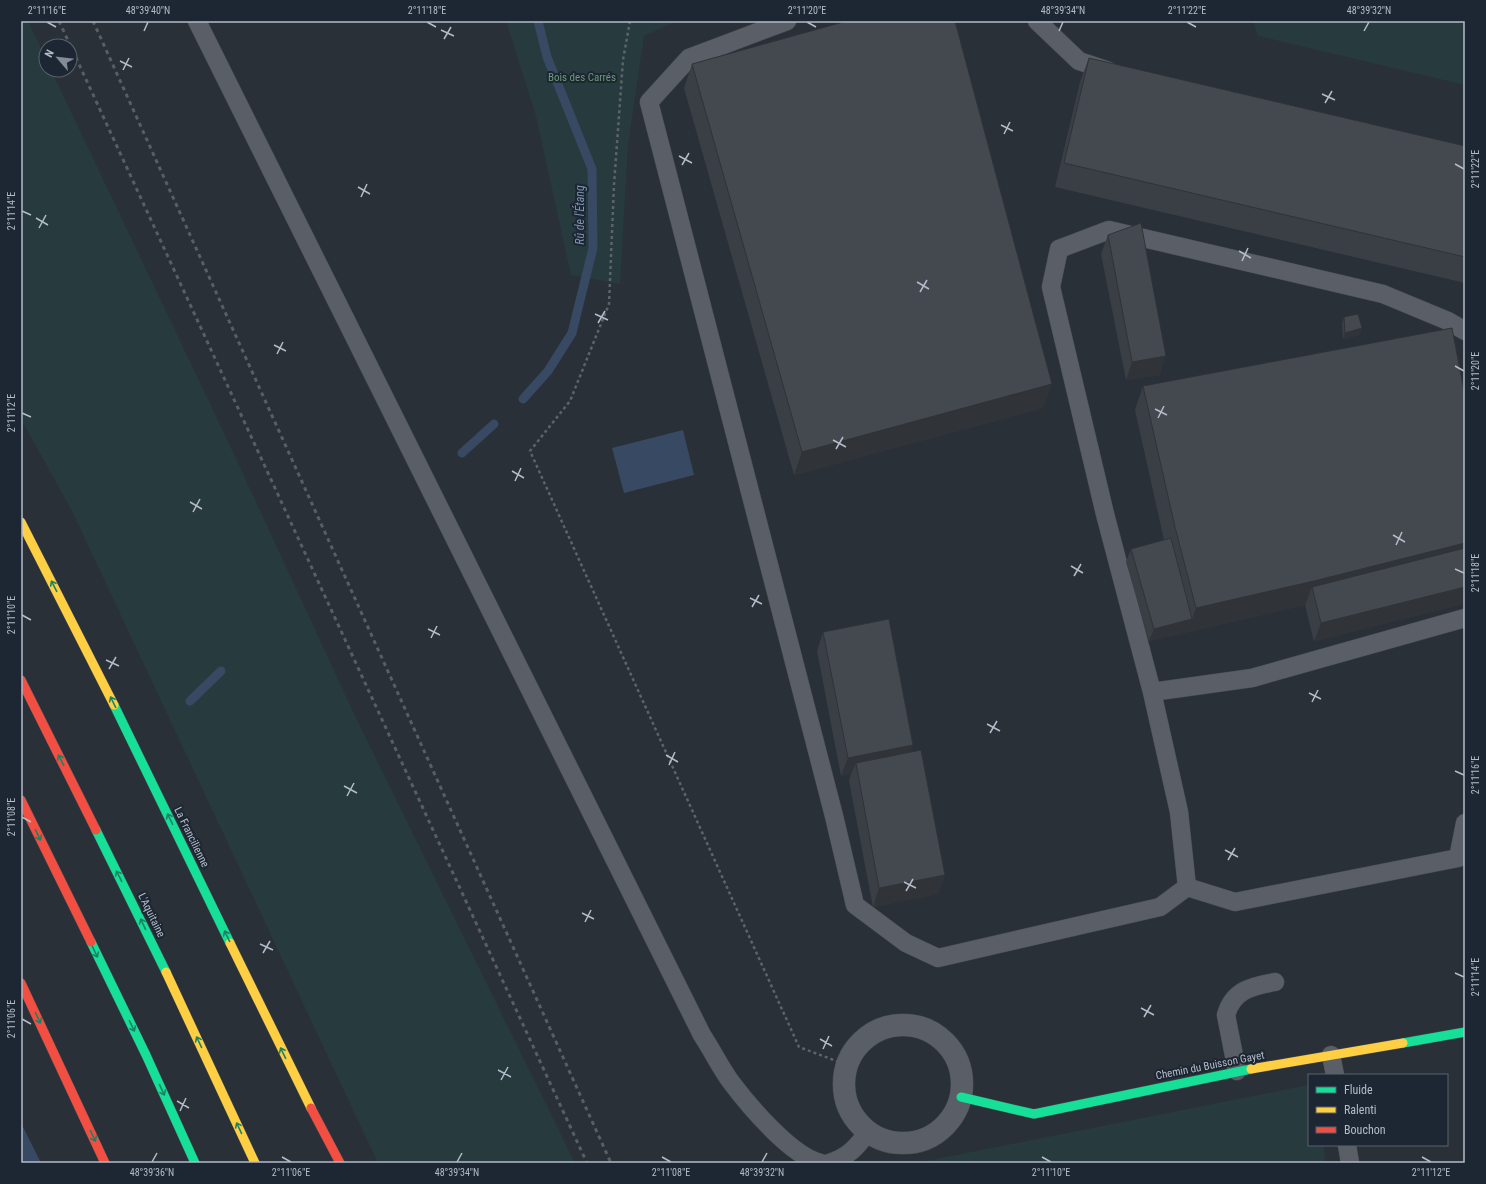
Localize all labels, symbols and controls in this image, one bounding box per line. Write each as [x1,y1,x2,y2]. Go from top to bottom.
text: 2°11'16"E [28,5,66,16]
text: 48°39'40"N [126,5,170,16]
text: 2°11'18"E [408,5,446,16]
text: 2°11'20"E [788,5,826,16]
text: 48°39'34"N [1041,5,1085,16]
text: 2°11'22"E [1168,5,1206,16]
text: 48°39'32"N [1347,5,1391,16]
north arrow [38,38,78,78]
text: N [42,47,57,60]
park label: Bois des Carrés [548,71,616,84]
text: 2°11'22"E [1470,150,1481,188]
water label: Rû de l'Étang [572,185,587,245]
text: 2°11'14"E [6,192,17,230]
text: 2°11'20"E [1470,352,1481,390]
text: 2°11'12"E [6,394,17,432]
text: 2°11'18"E [1470,554,1481,592]
one-way arrow [50,581,58,593]
text: 2°11'10"E [6,596,17,634]
one-way arrow [109,697,116,709]
one-way arrow [57,754,64,766]
text: 2°11'16"E [1470,756,1481,794]
text: 2°11'08"E [6,798,17,836]
street label: La Francilienne [171,805,212,870]
one-way arrow [166,813,173,825]
one-way arrow [35,829,42,841]
one-way arrow [115,870,123,882]
street label: L'Aquitaine [135,891,168,940]
one-way arrow [139,919,146,931]
one-way arrow [223,930,230,942]
one-way arrow [92,946,99,958]
text: 2°11'14"E [1470,958,1481,996]
text: 2°11'06"E [6,1000,17,1038]
one-way arrow [35,1012,42,1024]
one-way arrow [129,1020,136,1032]
one-way arrow [195,1036,202,1048]
one-way arrow [279,1047,286,1059]
street label: Chemin du Buisson Gayet [1155,1049,1266,1082]
legend [1308,1074,1448,1146]
text: Fluide [1344,1083,1373,1097]
one-way arrow [159,1084,166,1096]
text: Ralenti [1344,1103,1377,1117]
one-way arrow [235,1122,242,1134]
text: Bouchon [1344,1123,1386,1137]
one-way arrow [90,1130,97,1142]
text: 48°39'36"N [130,1167,174,1178]
text: 2°11'06"E [272,1167,310,1178]
text: 48°39'34"N [435,1167,479,1178]
text: 2°11'08"E [652,1167,690,1178]
text: 48°39'32"N [740,1167,784,1178]
text: 2°11'10"E [1032,1167,1070,1178]
text: 2°11'12"E [1412,1167,1450,1178]

